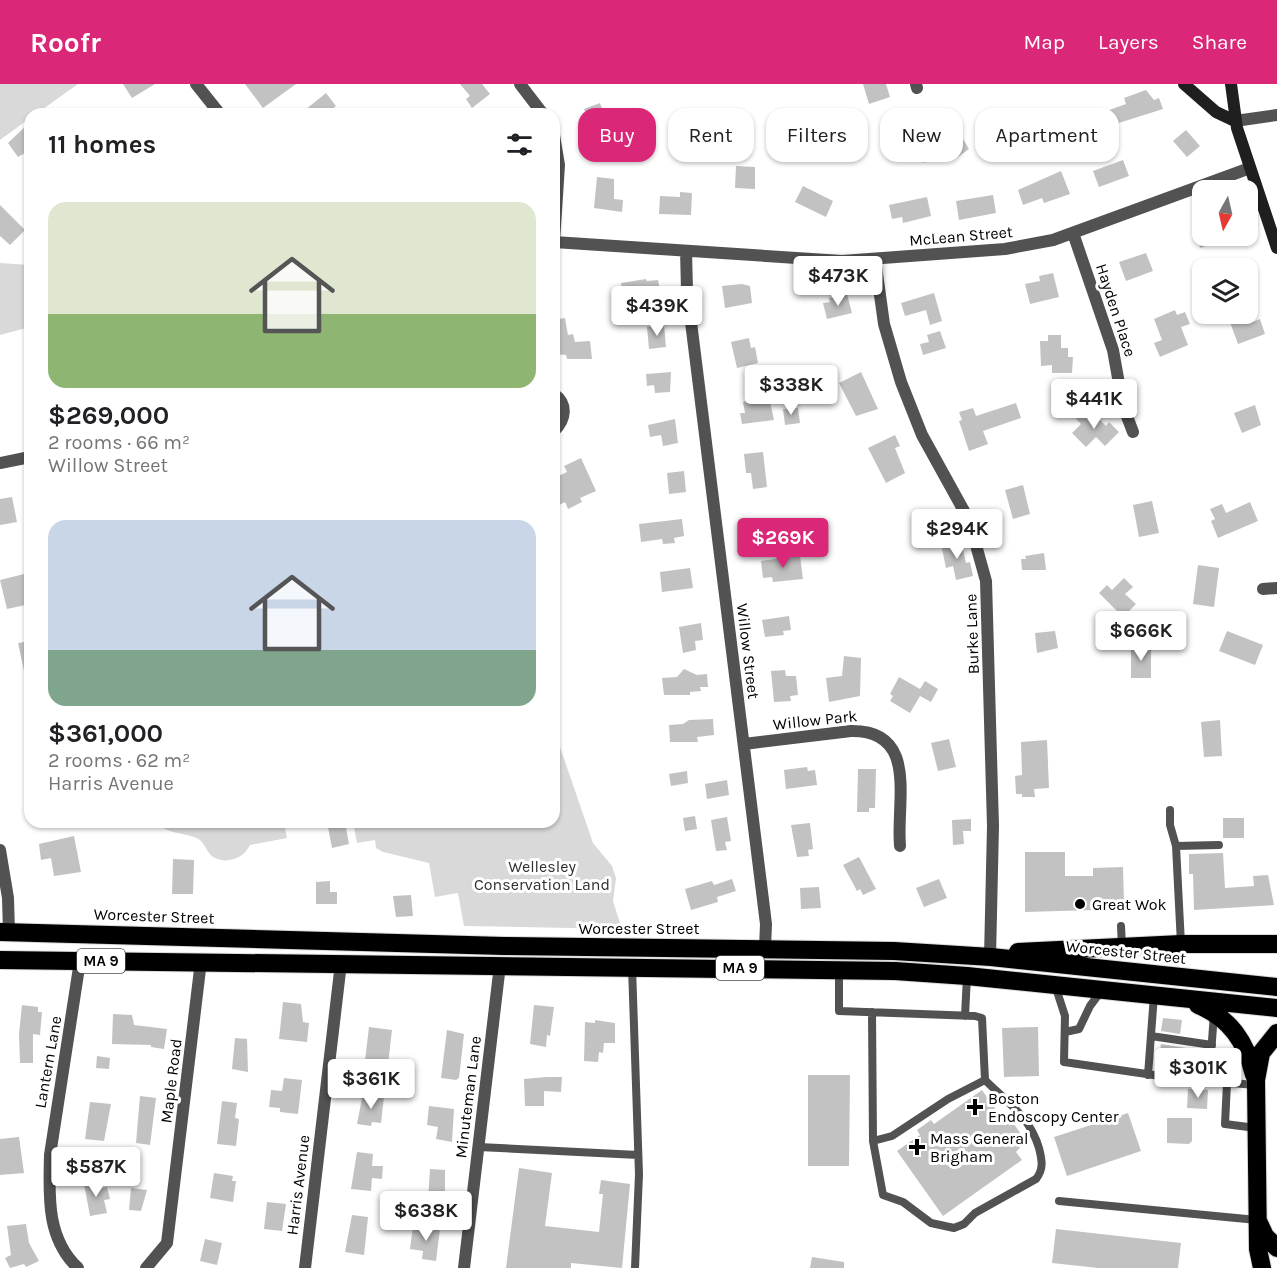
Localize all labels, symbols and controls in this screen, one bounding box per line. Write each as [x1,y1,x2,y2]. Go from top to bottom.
text: Roofr [30,26,101,59]
text: Map [1023,30,1065,54]
text: Layers [1098,30,1159,54]
text: Share [1192,30,1247,54]
chip: Buy [578,108,656,162]
chip: Rent [668,108,754,162]
chip: Filters [766,108,868,162]
chip: New [880,108,963,162]
chip: Apartment [975,108,1119,162]
icon: filters [503,128,536,161]
text: 11 homes [48,129,156,160]
north arrow [1192,180,1258,246]
map controls [1192,180,1258,324]
street label: McLean Street [909,222,1013,250]
icon: home [238,241,346,349]
pin: $473K [796,256,880,307]
button: layers [1192,258,1258,324]
street label: Hayden Place [1092,261,1140,359]
text: $473K [807,264,869,287]
pin: $439K [615,286,699,337]
text: $439K [625,294,689,317]
pin: $338K [749,365,833,416]
text: $338K [759,373,823,396]
pin: $441K [1052,379,1136,430]
text: $441K [1065,387,1123,410]
text: $269,000 [48,400,169,431]
text: 2 rooms · 66 m² [48,431,190,454]
text: Willow Street [48,454,168,477]
pin: $294K [915,509,999,560]
text: $294K [925,517,989,540]
pin: $269K [741,518,825,569]
text: $269K [751,526,815,549]
icon: home [238,559,346,667]
street label: Burke Lane [961,593,983,675]
street label: Willow Street [733,602,763,700]
pin: $666K [1099,611,1183,662]
text: $666K [1109,619,1173,642]
street label: Willow Park [772,706,858,734]
text: $361,000 [48,718,163,749]
text: 2 rooms · 62 m² [48,749,190,772]
text: Harris Avenue [48,772,174,795]
park label: Wellesley Conservation Land [474,857,610,894]
place label: Great Wok [1092,895,1166,914]
marker: Great Wok [1073,897,1087,911]
street label: Worcester Street [93,904,215,928]
street label: Worcester Street [579,919,699,938]
street label: Worcester Street [1065,936,1187,968]
road number: MA 9 [77,949,125,973]
road number: MA 9 [716,956,764,980]
street label: Lantern Lane [31,1014,65,1110]
street label: Minuteman Lane [451,1035,485,1159]
street label: Maple Road [156,1038,186,1124]
pin: $301K [1156,1048,1240,1099]
text: $301K [1168,1056,1228,1079]
pin: $361K [329,1059,413,1110]
text: $361K [342,1067,400,1090]
place label: Boston Endoscopy Center [988,1089,1119,1126]
marker: Boston Endoscopy Center [966,1098,984,1116]
place label: Mass General Brigham [930,1129,1028,1166]
street label: Harris Avenue [282,1134,314,1236]
marker: Mass General Brigham [908,1138,926,1156]
pin: $587K [54,1147,138,1198]
text: $587K [65,1155,127,1178]
pin: $638K [384,1191,468,1242]
text: $638K [394,1199,458,1222]

